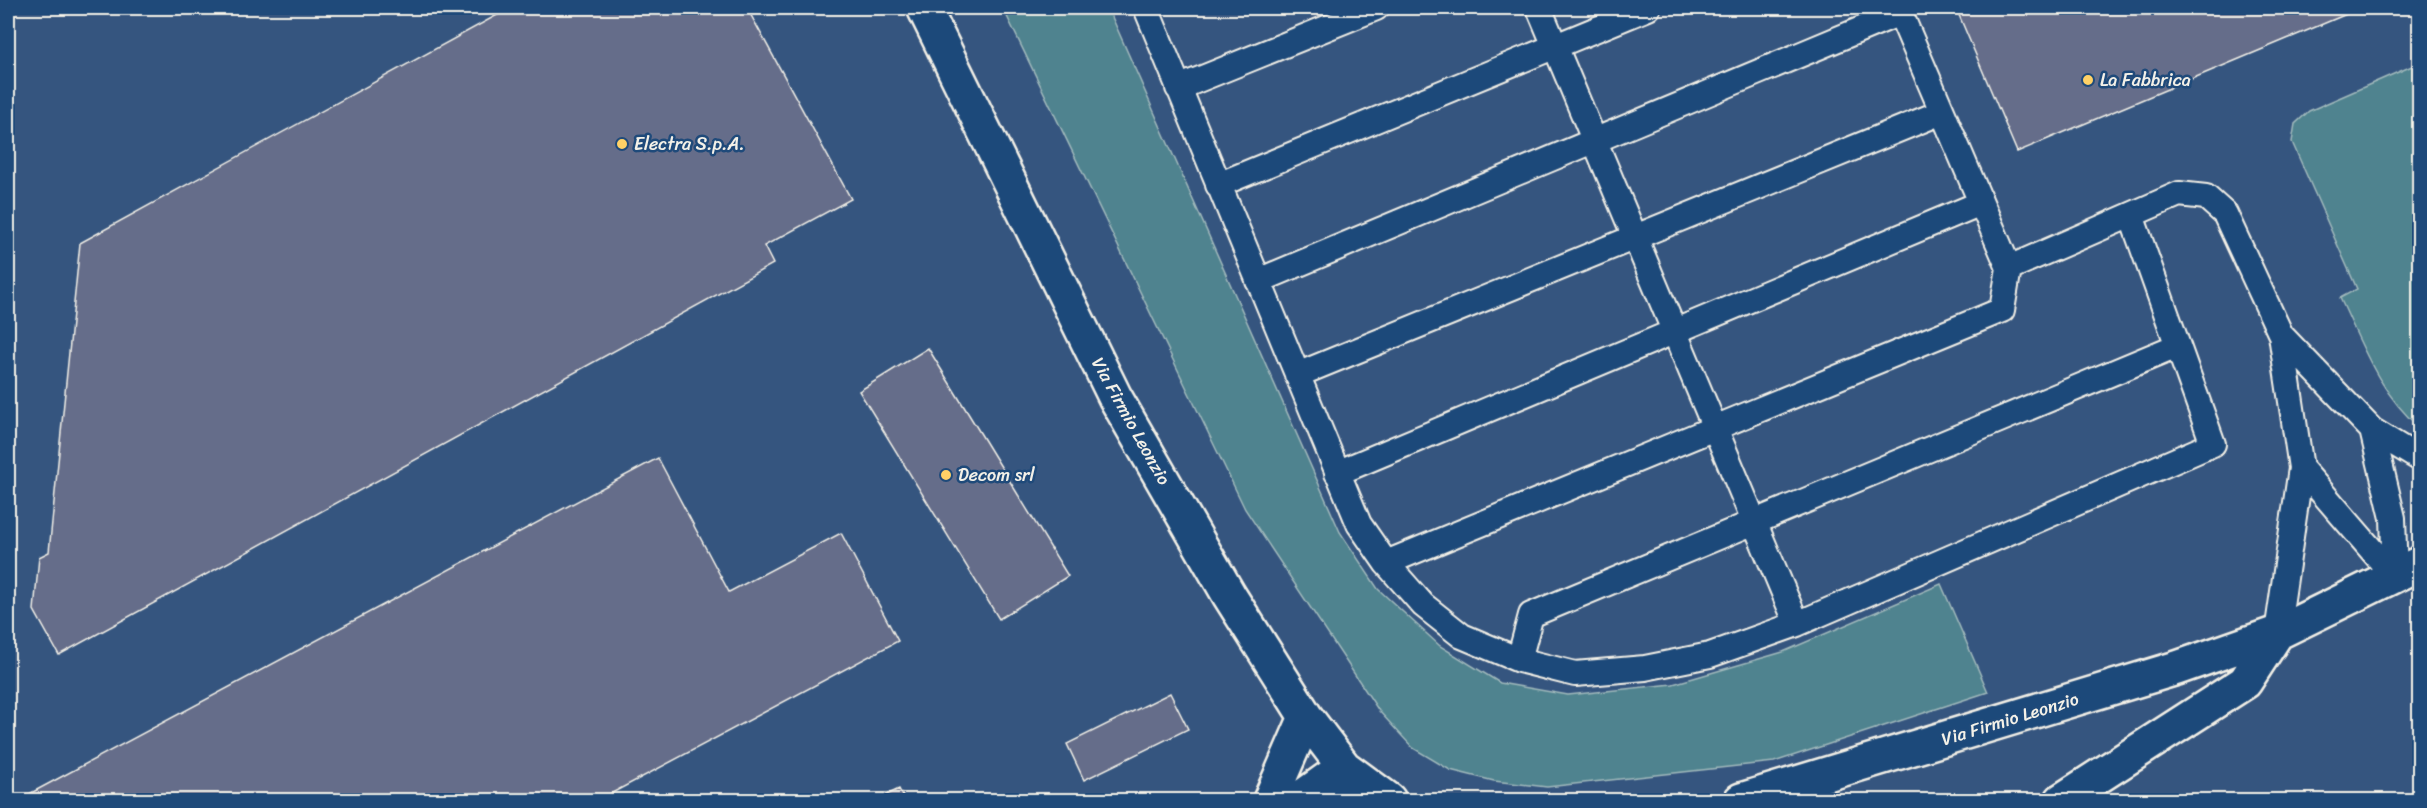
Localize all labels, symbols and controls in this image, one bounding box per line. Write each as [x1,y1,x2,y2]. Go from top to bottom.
place label: La Fabbrica [2100,64,2191,96]
marker: La Fabbrica [2081,73,2095,87]
place label: Electra S.p.A. [634,128,745,160]
marker: Electra S.p.A. [615,137,629,151]
street label: Via Firmio Leonzio [1082,351,1180,491]
place label: Decom srl [958,459,1035,491]
marker: Decom srl [939,468,953,482]
street label: Via Firmio Leonzio [1937,683,2083,755]

